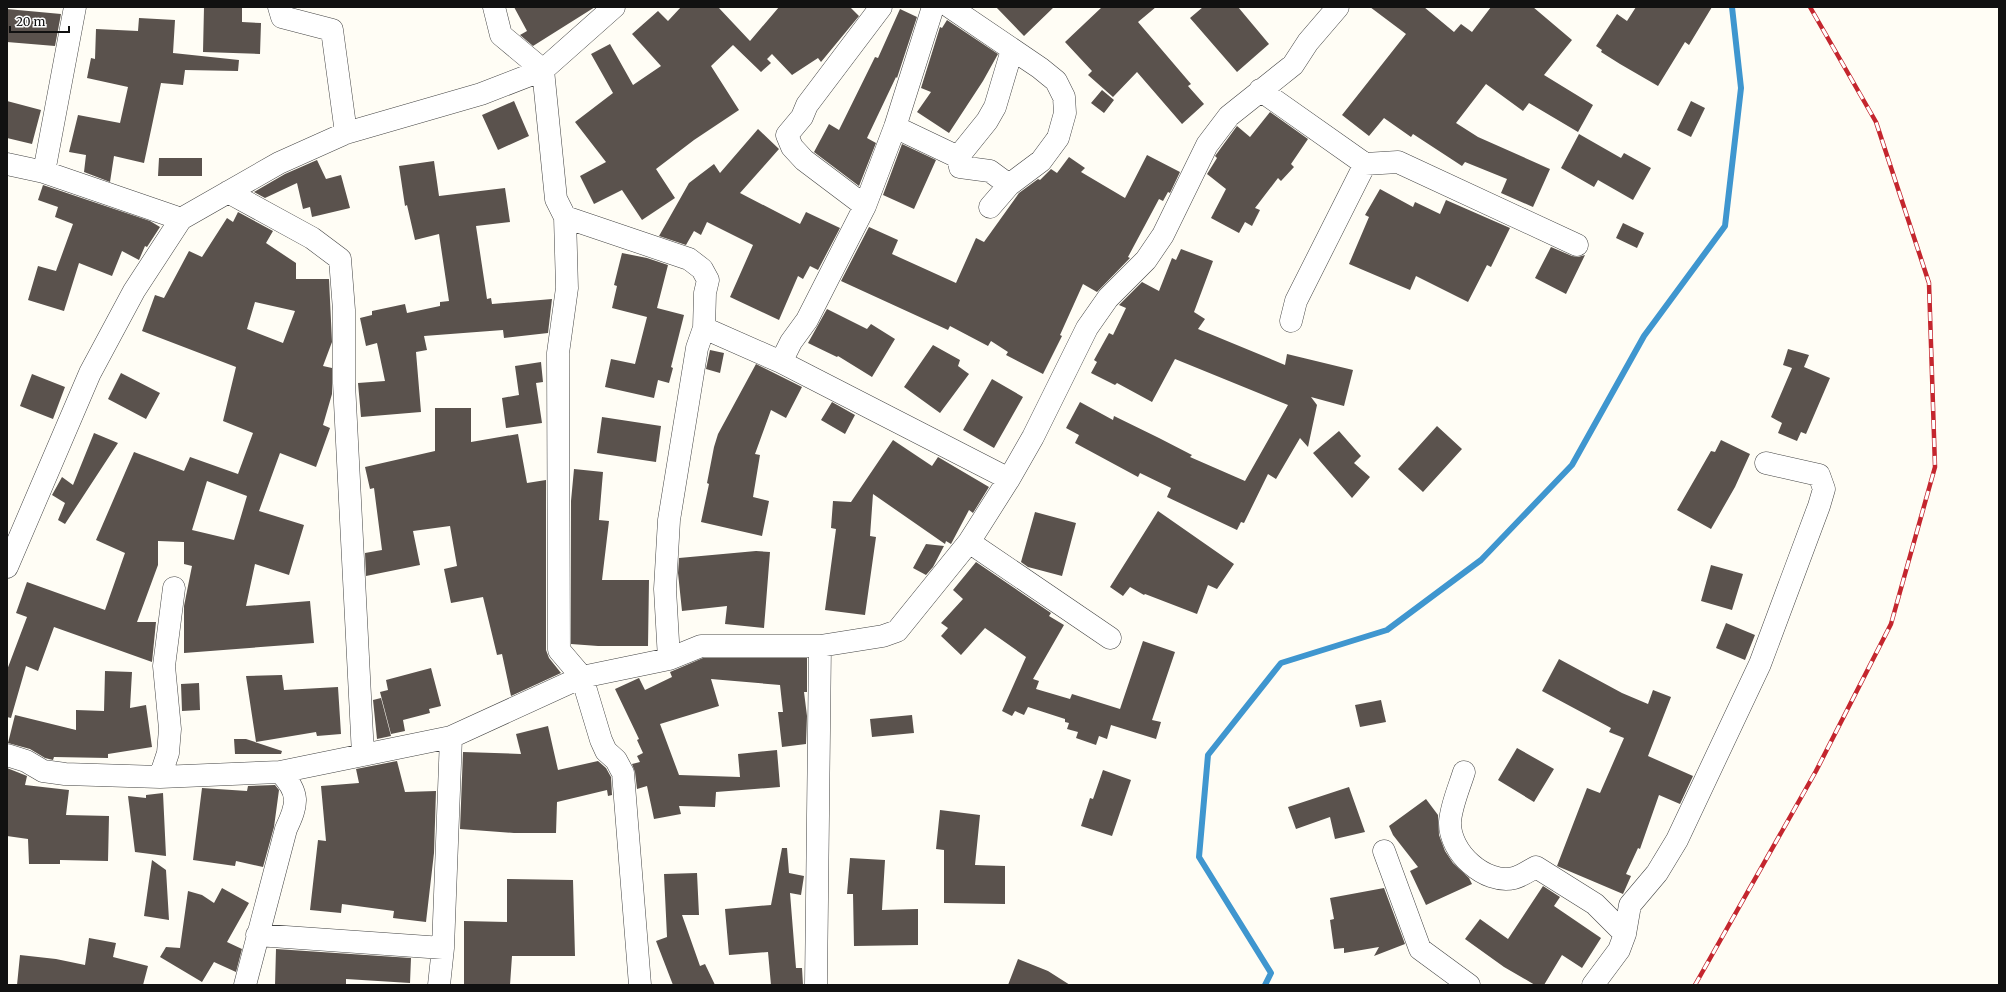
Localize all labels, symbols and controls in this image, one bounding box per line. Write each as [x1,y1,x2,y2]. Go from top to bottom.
scale bar [10,8,69,34]
text: 20 m [16,14,45,29]

